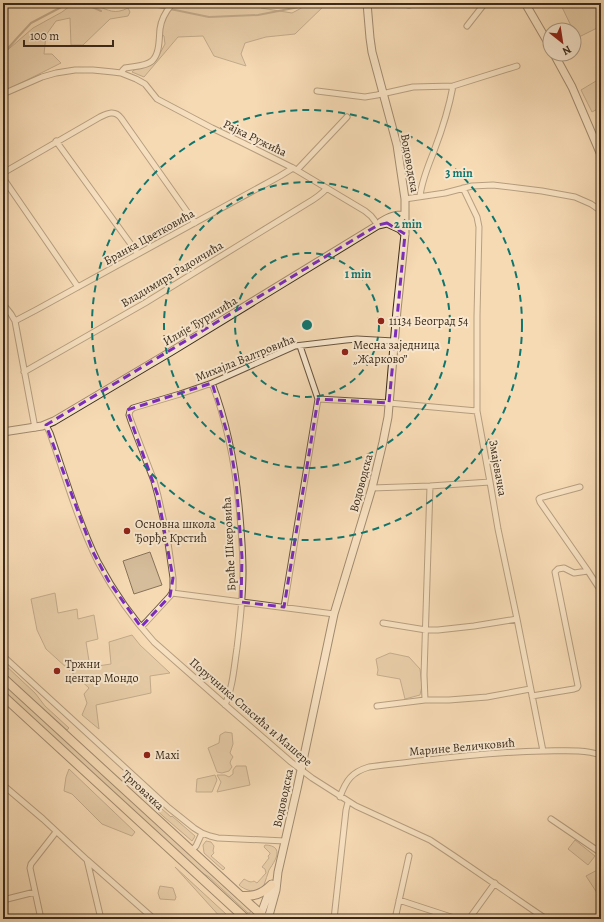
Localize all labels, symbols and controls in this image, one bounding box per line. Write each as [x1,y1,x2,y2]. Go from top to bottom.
scale bar [24,22,113,48]
north arrow [542,22,582,62]
text: 100 m [30,28,59,44]
text: N [560,42,574,59]
street label: Рајка Ружића [220,116,290,161]
street label: Водоводска [397,132,423,194]
text: 3 min [445,165,473,181]
street label: Бранка Цветковића [101,205,198,269]
text: 2 min [394,216,422,232]
street label: Владимира Радоичића [118,237,226,311]
text: 1 min [345,266,372,282]
street label: Илије Ђуричића [160,292,241,350]
place label: 11134 Београд 54 [389,313,469,329]
marker: 11134 Београд 54 [376,316,386,326]
centre of rings [300,318,314,332]
street label: Михајла Валтровића [193,331,298,385]
place label: Месна заједница „Жарково” [353,337,440,367]
marker: Месна заједница „Жарково” [340,347,350,357]
street label: Змајевачка [485,439,511,498]
street label: Водоводска [346,452,377,514]
street label: Браће Шкеровића [219,496,239,592]
place label: Основна школа Ђорђе Крстић [135,516,216,546]
marker: Основна школа Ђорђе Крстић [122,526,132,536]
street label: Поручника Спасића и Машере [186,654,316,770]
place label: Тржни центар Мондо [65,656,139,686]
marker: Тржни центар Мондо [52,666,62,676]
street label: Марине Величковић [408,734,516,760]
place label: Maxi [155,747,180,763]
marker: Maxi [142,750,152,760]
street label: Трговачка [118,766,168,814]
street label: Водоводска [269,767,297,829]

